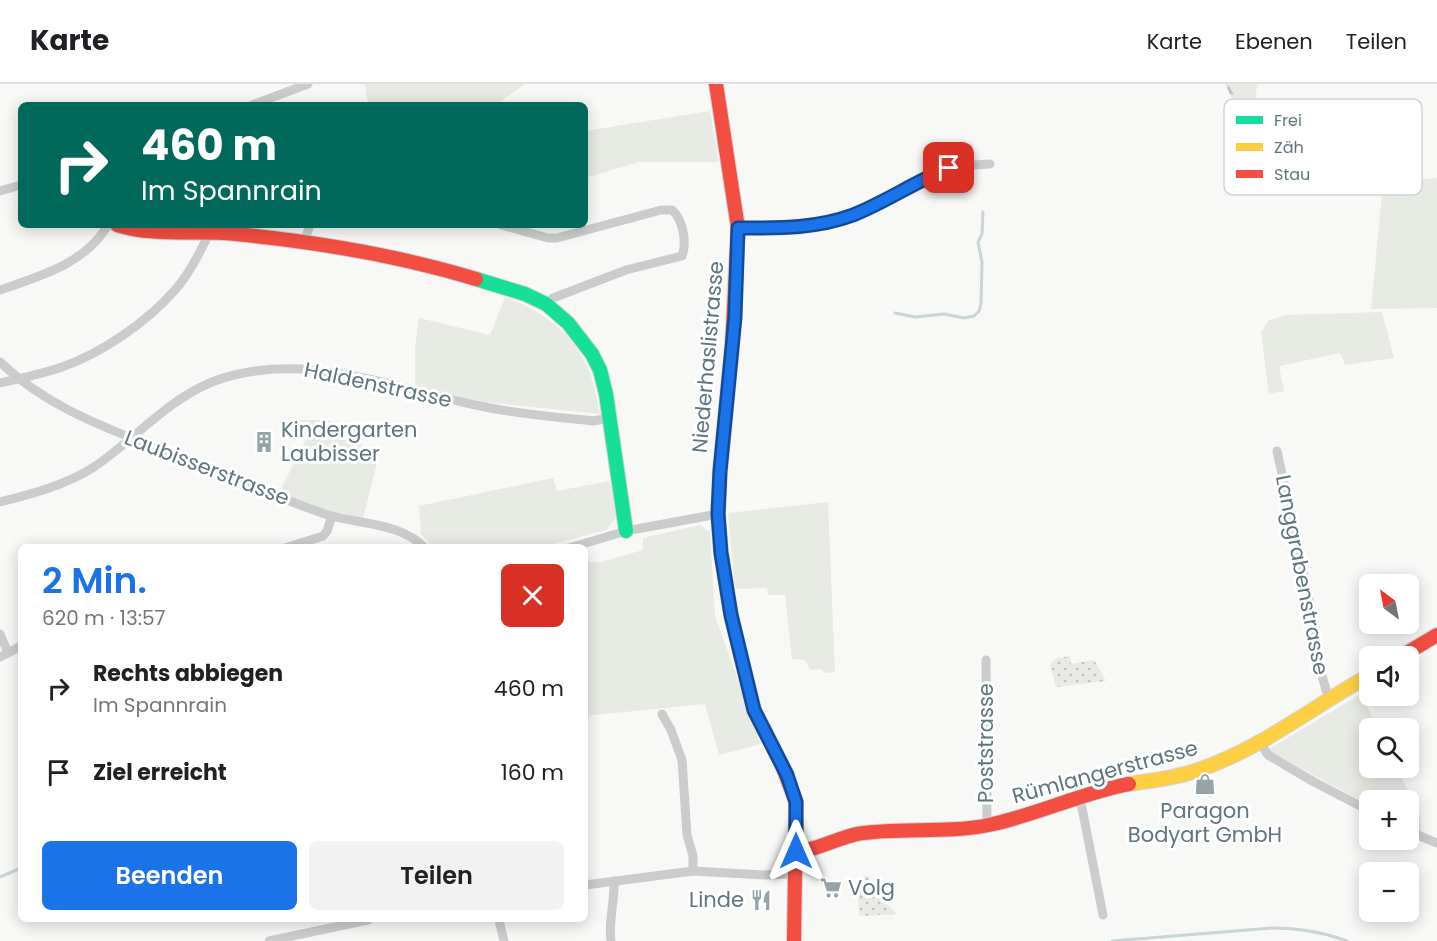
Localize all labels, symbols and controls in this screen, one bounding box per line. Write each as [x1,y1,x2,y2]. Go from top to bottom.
text: Karte [30,21,109,60]
text: Karte [1147,27,1202,56]
text: Ebenen [1235,27,1313,56]
text: Teilen [1346,27,1407,56]
legend [1224,99,1422,195]
text: Frei [1274,109,1302,132]
text: 460 m [141,116,277,175]
icon: right [42,126,120,204]
text: Zäh [1274,136,1304,159]
pin [923,142,974,193]
icon: arrive [932,151,965,184]
text: Stau [1274,163,1310,186]
text: Im Spannrain [141,172,322,209]
street label: Niederhaslistrasse [685,260,730,454]
street label: Haldenstrasse [302,355,455,414]
place label: Kindergarten Laubisser [281,415,418,468]
street label: Laubisserstrasse [121,423,294,512]
building icon: Kindergarten Laubisser [252,430,276,454]
street label: Langgrabenstrasse [1269,472,1336,677]
text: 2 Min. [42,555,147,606]
button: close [501,564,564,627]
north arrow [1359,574,1419,634]
map controls [1359,574,1419,922]
text: 620 m · 13:57 [42,604,166,632]
button: sound [1359,646,1419,706]
text: Rechts abbiegen [93,658,283,689]
icon: right [42,672,75,705]
text: 460 m [494,673,564,704]
street label: Poststrasse [971,683,1000,803]
text: Im Spannrain [93,691,227,719]
button: search [1359,718,1419,778]
street label: Rümlangerstrasse [1009,733,1201,810]
icon: arrive [42,756,75,789]
text: Ziel erreicht [93,757,227,788]
text: 160 m [501,757,564,788]
shop icon: Paragon Bodyart GmbH [1193,772,1217,796]
button: + [1359,790,1419,850]
place label: Paragon Bodyart GmbH [1128,796,1282,849]
position arrow [764,819,828,883]
button: Beenden [42,841,297,910]
button: Teilen [309,841,564,910]
button: − [1359,862,1419,922]
place label: Volg [848,873,895,902]
supermarket icon: Volg [819,876,843,900]
place label: Linde [689,885,744,914]
restaurant icon: Linde [749,888,773,912]

